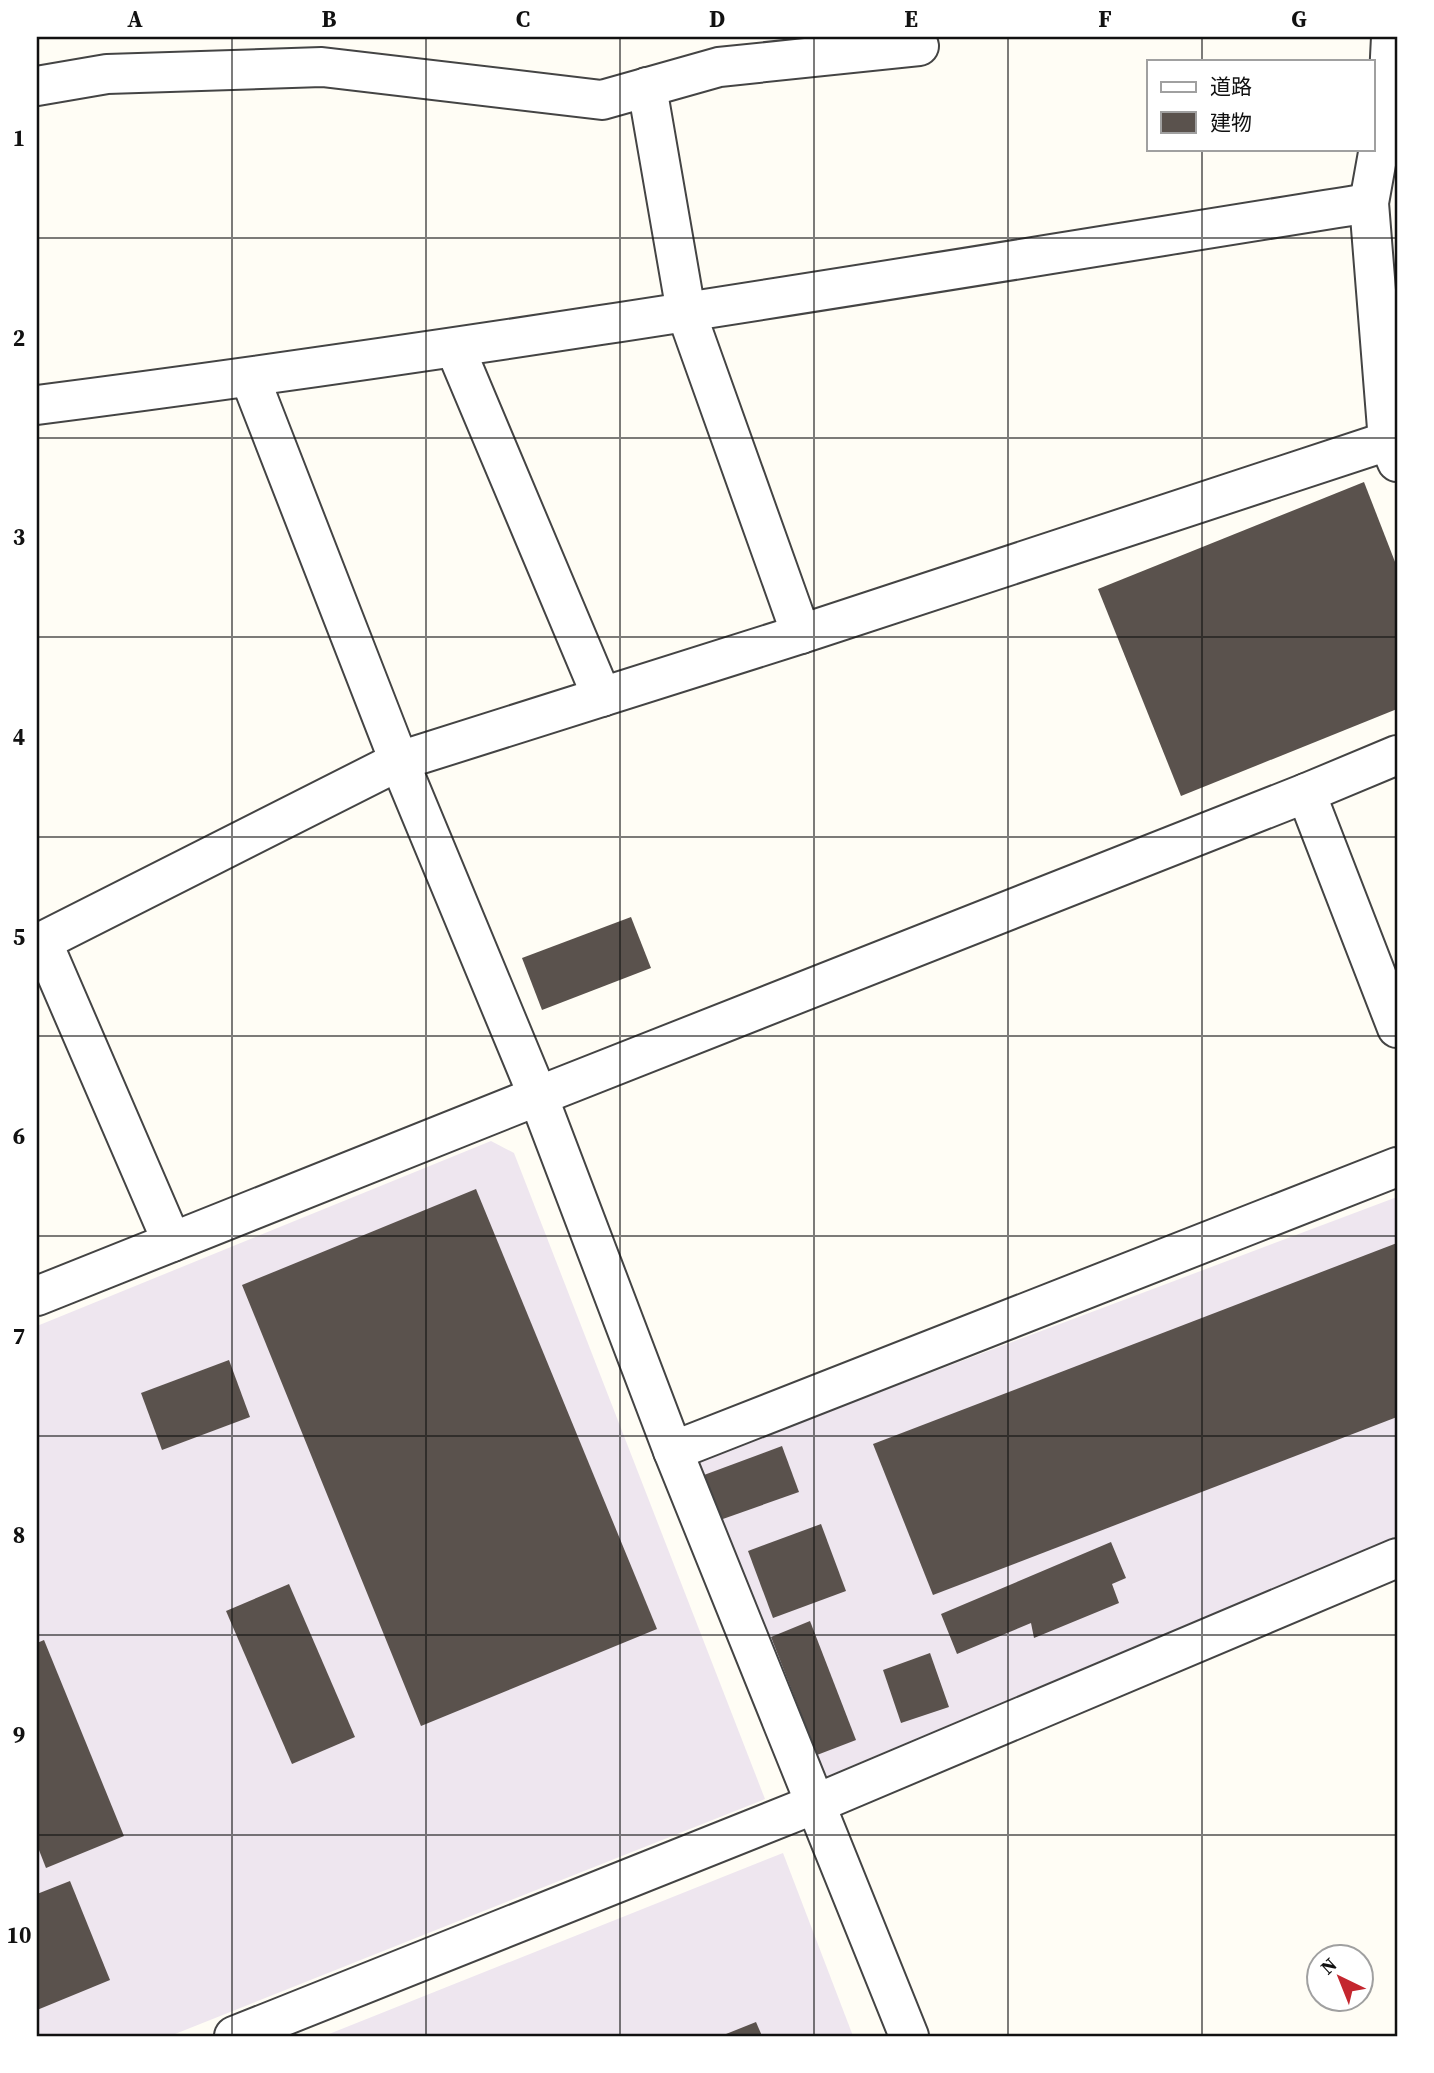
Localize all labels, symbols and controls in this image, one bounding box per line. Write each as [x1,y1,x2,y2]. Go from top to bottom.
text: A [127,3,143,35]
text: B [322,3,337,35]
text: C [516,3,530,35]
text: D [709,3,725,35]
text: E [904,3,918,35]
text: F [1098,3,1112,35]
text: G [1291,3,1307,35]
legend [1147,60,1374,150]
text: 道路 [1210,72,1252,101]
text: 建物 [1210,108,1252,137]
text: 1 [13,122,25,154]
text: 2 [13,322,25,354]
text: 3 [13,521,25,553]
text: 4 [13,721,25,753]
text: 5 [13,921,25,953]
text: 6 [13,1120,25,1152]
text: 7 [13,1320,25,1352]
text: 8 [13,1519,25,1551]
text: 9 [13,1719,25,1751]
text: 10 [7,1919,31,1951]
north arrow [1304,1944,1374,2014]
text: N [1314,1951,1342,1980]

